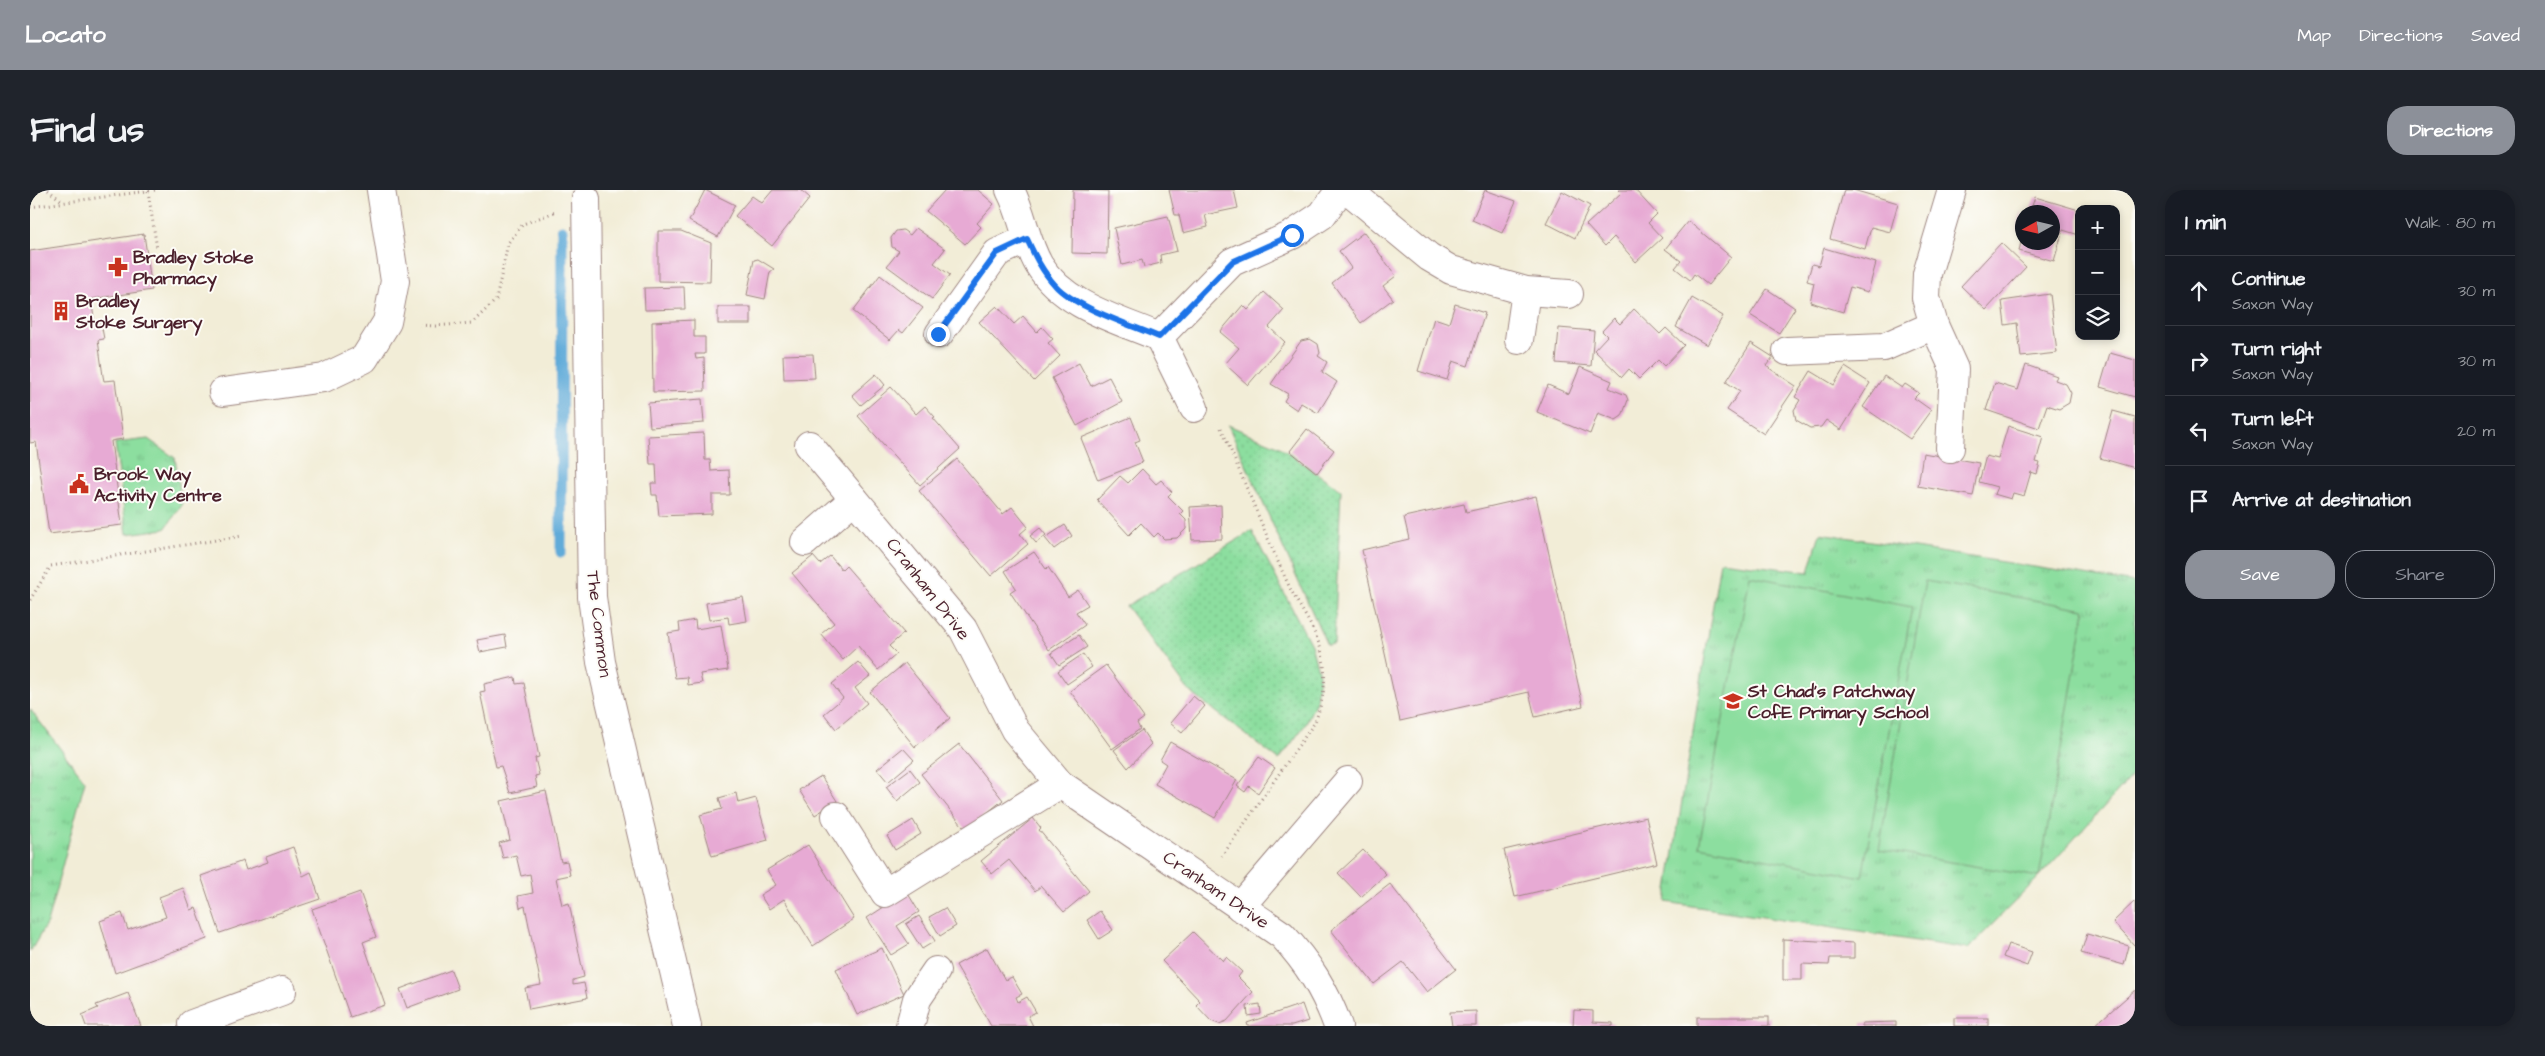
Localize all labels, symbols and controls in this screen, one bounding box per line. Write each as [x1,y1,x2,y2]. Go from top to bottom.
text: Locato [25,18,106,52]
text: Map [2297,23,2331,48]
text: Directions [2359,23,2443,48]
text: Saved [2471,23,2520,48]
text: Find us [30,106,144,155]
button: Directions [2387,106,2515,155]
north arrow [2015,205,2060,250]
map controls [2075,205,2120,340]
button: + [2075,205,2120,250]
text: 1 min [2185,208,2226,237]
text: Walk · 80 m [2405,212,2495,234]
route start [1281,224,1304,247]
place label: Bradley Stoke Pharmacy [133,245,254,292]
button: − [2075,250,2120,295]
pharmacy icon: Bradley Stoke Pharmacy [107,256,129,278]
text: Continue [2232,266,2306,293]
icon: ahead [2185,277,2213,305]
text: 30 m [2458,280,2495,302]
place label: Bradley Stoke Surgery [75,289,203,336]
text: Saxon Way [2232,293,2313,315]
button: layers [2075,295,2120,340]
building icon: Bradley Stoke Surgery [50,300,72,322]
route end [927,323,950,346]
text: Turn right [2232,336,2321,363]
icon: right [2185,347,2213,375]
text: 30 m [2458,350,2495,372]
text: Saxon Way [2232,363,2313,385]
text: Turn left [2232,406,2313,433]
icon: left [2185,417,2213,445]
text: 20 m [2457,420,2495,442]
text: Saxon Way [2232,433,2313,455]
place label: Brook Way Activity Centre [94,462,222,509]
public building icon: Brook Way Activity Centre [68,473,90,495]
icon: arrive [2185,487,2213,515]
text: Arrive at destination [2232,487,2411,514]
street label: Cranham Drive [880,533,976,646]
button: Save [2185,550,2335,599]
button: Share [2345,550,2495,599]
street label: The Common [580,569,618,679]
place label: St Chad's Patchway CofE Primary School [1747,679,1929,726]
school or university icon: St Chad's Patchway CofE Primary School [1722,690,1744,712]
street label: Cranham Drive [1158,845,1274,935]

